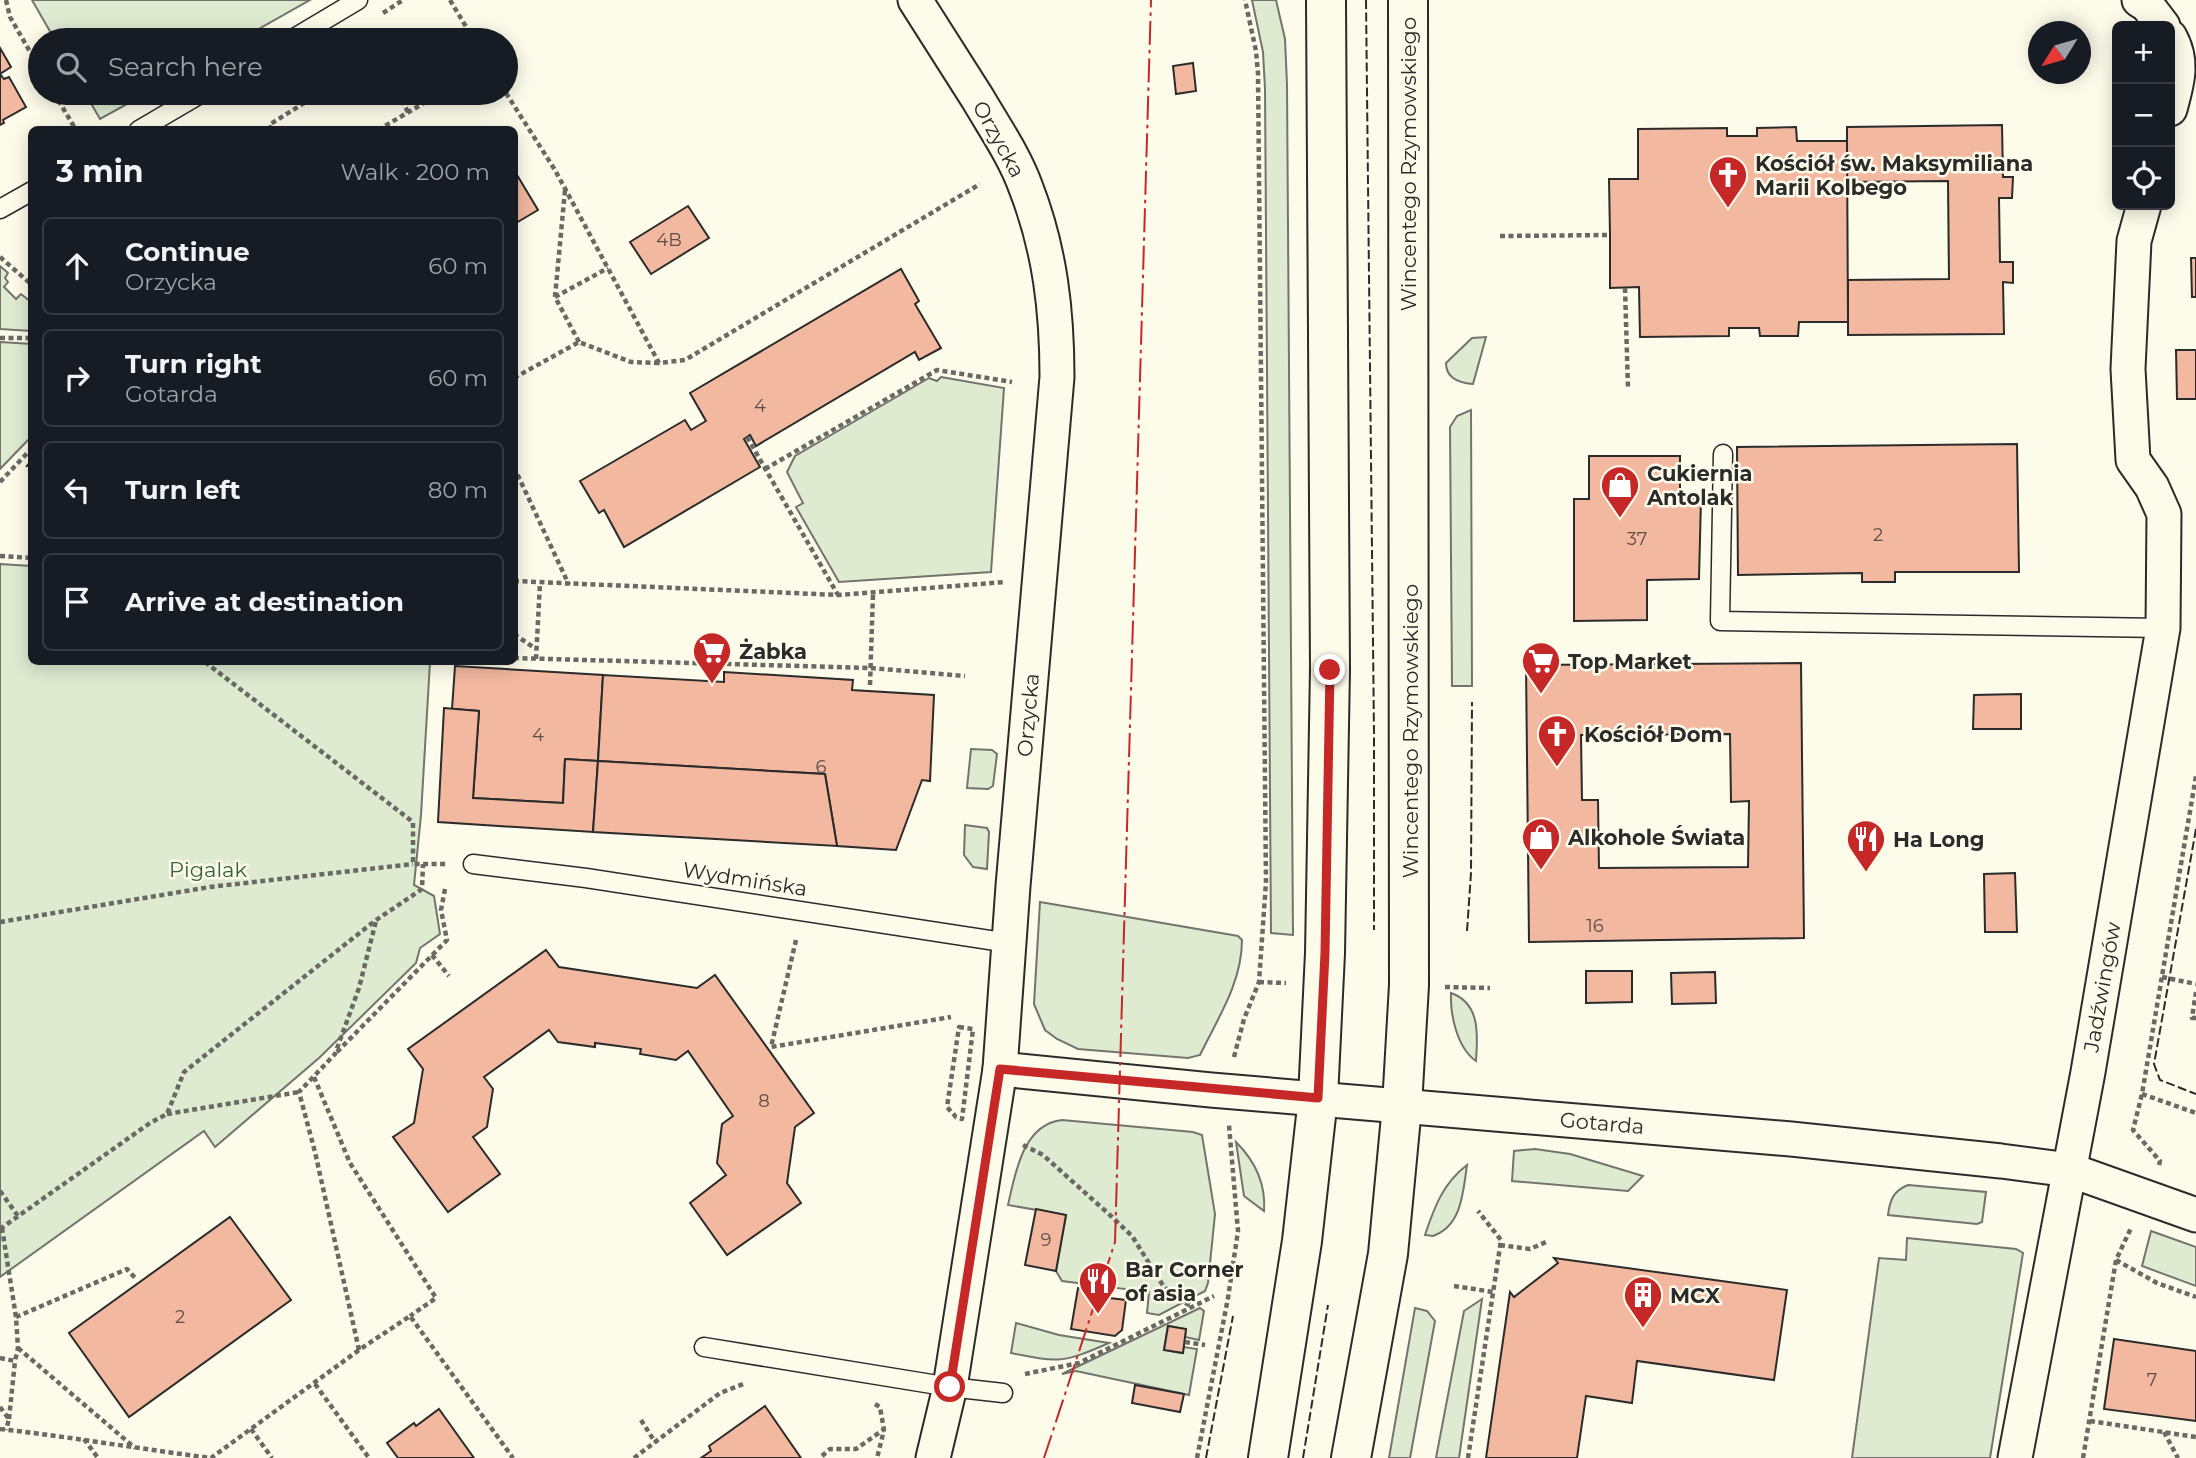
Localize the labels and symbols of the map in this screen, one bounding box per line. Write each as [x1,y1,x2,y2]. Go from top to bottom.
street label: Wincentego Rzymowskiego [1396,17,1421,311]
north arrow [2028,21,2091,84]
street label: Orzycka [968,96,1030,182]
place label: Kościół św. Maksymiliana Marii Kolbego [1755,151,2033,200]
church icon: Kościół św. Maksymiliana Marii Kolbego [1707,154,1749,209]
house number: 4B [656,229,682,251]
house number: 4 [754,395,766,417]
place label: Cukiernia Antolak [1646,461,1752,510]
shop icon: Cukiernia Antolak [1599,464,1641,519]
house number: 2 [1873,524,1883,546]
house number: 37 [1627,528,1647,550]
street label: Wincentego Rzymowskiego [1398,584,1423,878]
supermarket icon: Żabka [691,630,733,685]
place label: Żabka [739,638,807,664]
supermarket icon: Top Market [1520,640,1562,695]
place label: Top Market [1568,649,1692,674]
route end [1314,654,1345,685]
street label: Orzycka [1012,672,1044,758]
church icon: Kościół Dom [1536,713,1578,768]
place label: Kościół Dom [1584,722,1722,747]
house number: 4 [532,724,544,746]
house number: 6 [816,756,827,778]
shop icon: Alkohole Świata [1520,816,1562,871]
restaurant icon: Ha Long [1845,818,1887,873]
place label: Alkohole Świata [1567,825,1745,850]
place label: Ha Long [1893,827,1985,852]
park label: Pigalak [169,857,247,882]
street label: Wydmińska [681,857,809,901]
house number: 16 [1586,915,1604,937]
street label: Jadźwingów [2078,919,2126,1055]
house number: 8 [758,1090,770,1112]
street label: Gotarda [1559,1107,1645,1139]
house number: 9 [1041,1229,1052,1251]
place label: Bar Corner of asia [1125,1257,1243,1306]
restaurant icon: Bar Corner of asia [1077,1260,1119,1315]
building icon: MCX [1622,1274,1664,1329]
place label: MCX [1670,1283,1720,1308]
house number: 2 [175,1306,185,1328]
house number: 7 [2147,1369,2157,1391]
route start [934,1371,965,1402]

